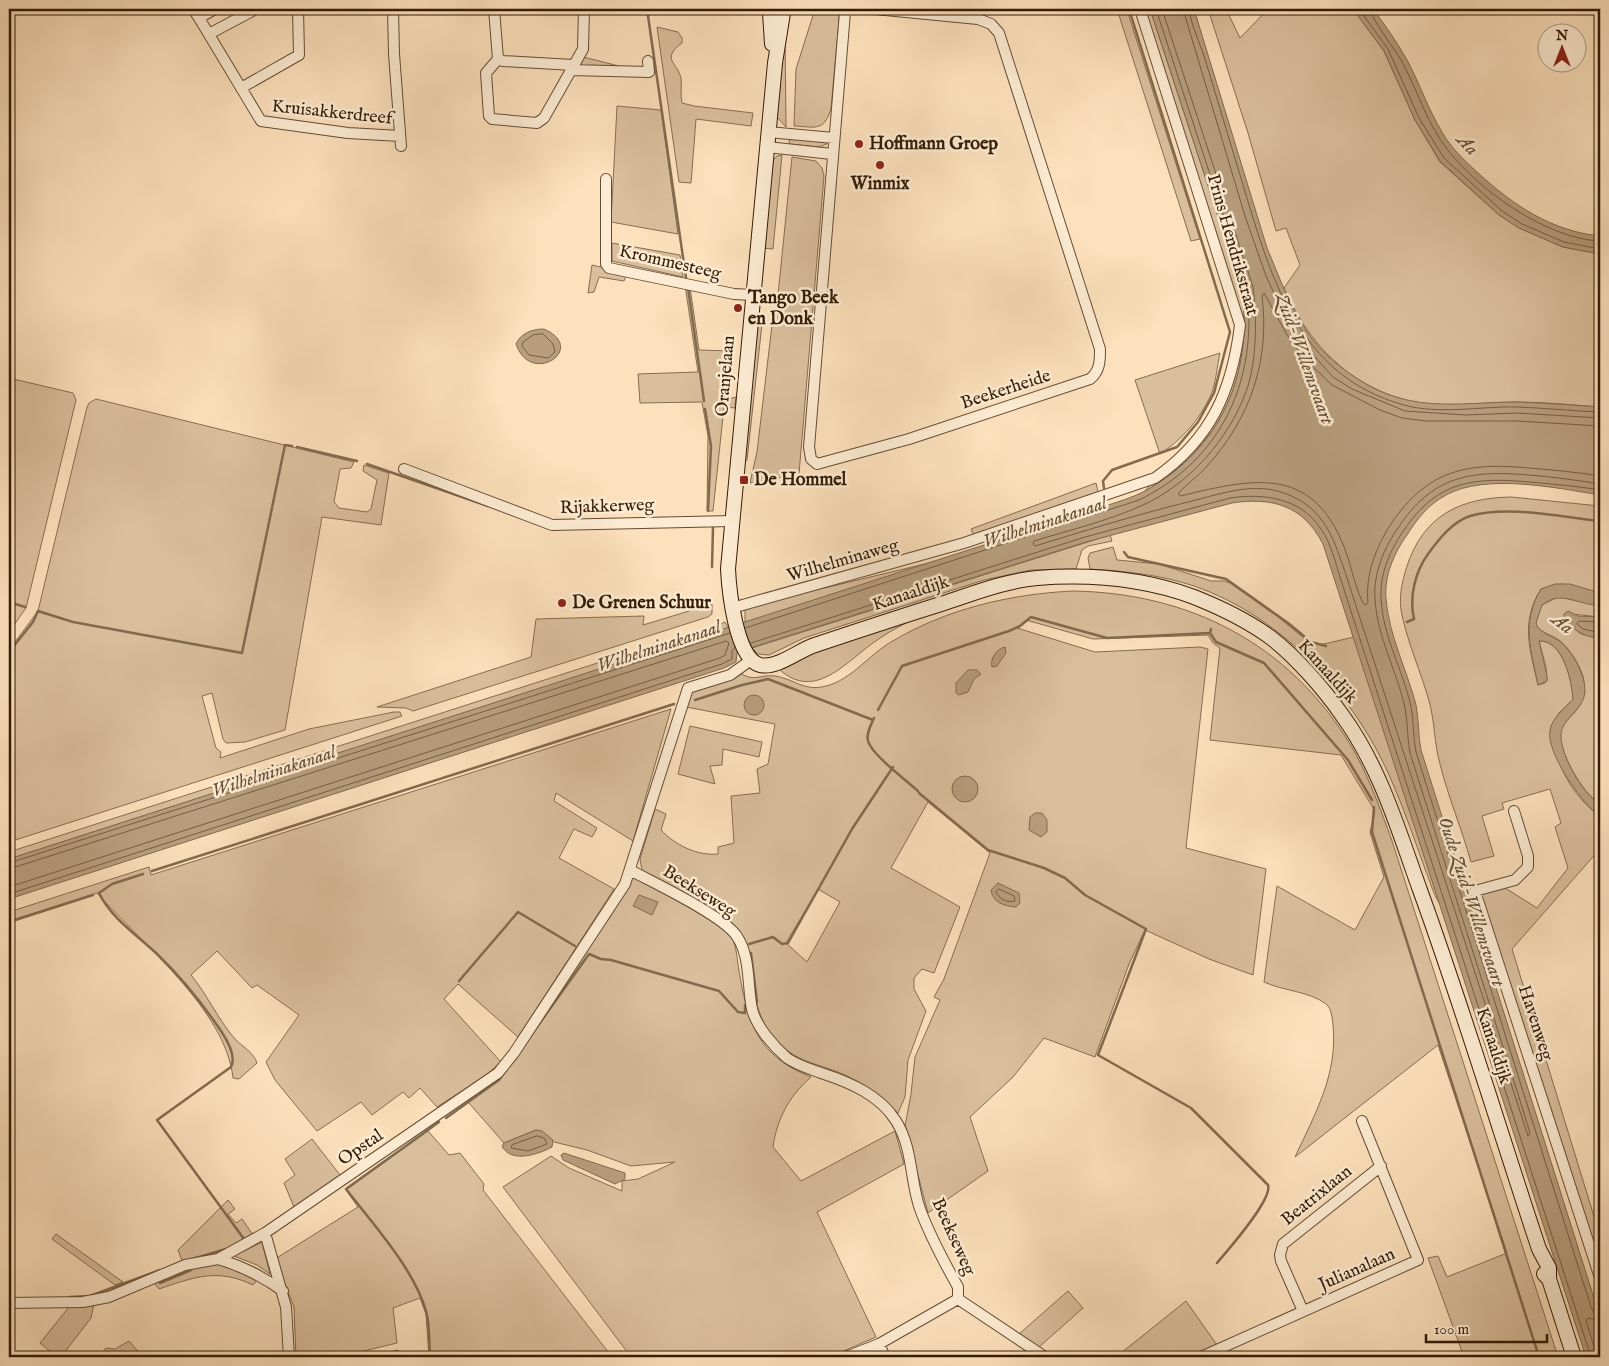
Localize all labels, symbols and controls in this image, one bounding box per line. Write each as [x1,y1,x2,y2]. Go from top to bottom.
north arrow [1536,22,1586,72]
text: N [1555,27,1568,45]
street label: Kruisakkerdreef [271,95,397,131]
water label: Aa [1449,127,1483,161]
place label: Hoffmann Groep [869,133,998,156]
marker: Hoffmann Groep [853,138,865,150]
marker: Winmix [874,159,886,171]
street label: Prins Hendrikstraat [1201,172,1263,318]
place label: Winmix [849,173,910,196]
street label: Krommesteeg [617,240,724,286]
place label: Tango Beek en Donk [747,287,840,331]
water label: Zuid-Willemsvaart [1268,288,1339,429]
marker: Tango Beek en Donk [732,302,744,314]
street label: Oranjelaan [711,334,741,418]
street label: Beekerheide [958,365,1054,415]
place label: De Hommel [754,469,848,492]
marker: De Hommel [738,474,750,486]
water label: Wilhelminakanaal [980,491,1111,554]
street label: Rijakkerweg [560,494,655,520]
street label: Wilhelminaweg [784,534,902,588]
street label: Kanaaldijk [870,571,952,617]
place label: De Grenen Schuur [572,592,711,615]
marker: De Grenen Schuur [556,597,568,609]
water label: Aa [1545,607,1578,640]
water label: Wilhelminakanaal [594,615,725,678]
street label: Kanaaldijk [1292,635,1362,709]
water label: Wilhelminakanaal [209,740,340,803]
water label: Oude Zuid-Willemsvaart [1432,814,1510,991]
street label: Beekseweg [658,860,740,924]
street label: Havenweg [1512,982,1558,1064]
street label: Kanaaldijk [1470,1005,1516,1087]
street label: Opstal [334,1124,388,1171]
street label: Beatrixlaan [1277,1160,1357,1231]
street label: Beekseweg [926,1195,980,1280]
street label: Julianalaan [1313,1243,1399,1298]
scale bar [1426,1311,1548,1343]
text: 100 m [1434,1320,1470,1339]

